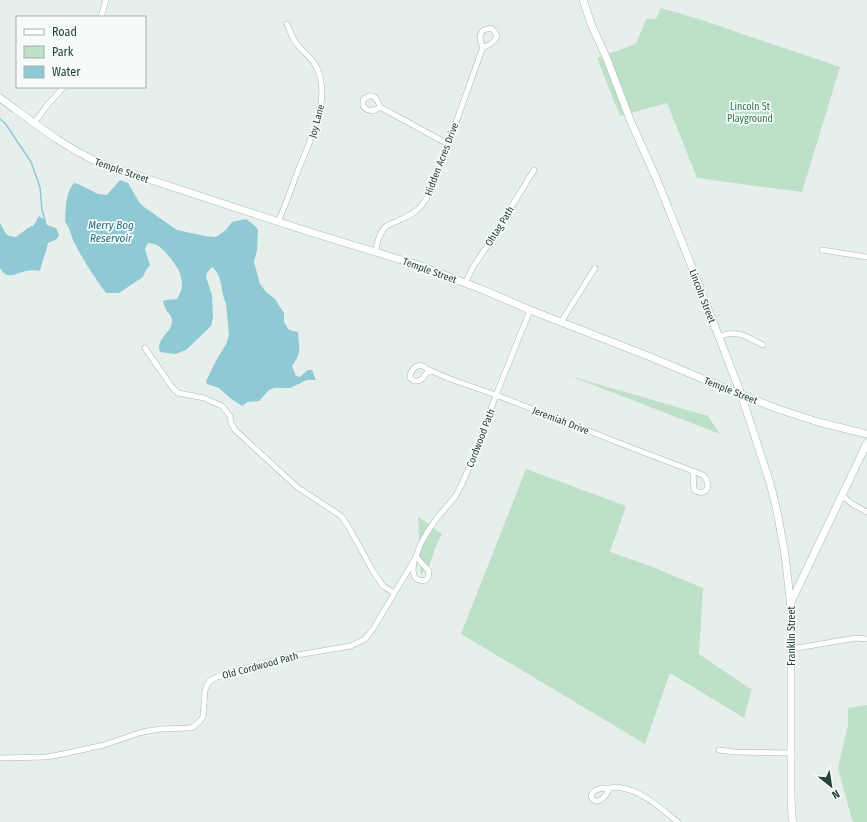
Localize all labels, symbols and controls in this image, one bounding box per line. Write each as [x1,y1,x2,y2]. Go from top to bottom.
legend [16,16,146,88]
text: Road [52,25,77,39]
text: Park [52,45,74,59]
text: Water [52,65,81,79]
park label: Lincoln St Playground [727,101,773,125]
street label: Joy Lane [307,103,327,139]
street label: Hidden Acres Drive [422,121,461,198]
street label: Temple Street [93,156,151,186]
street label: Ohtag Path [483,204,517,249]
water label: Merry Bog Reservoir [88,219,134,245]
street label: Temple Street [401,256,459,286]
street label: Lincoln Street [686,268,718,326]
street label: Temple Street [702,375,760,407]
street label: Jeremiah Drive [531,405,591,437]
street label: Cordwood Path [464,407,498,469]
street label: Franklin Street [786,606,798,666]
street label: Old Cordwood Path [221,650,300,682]
north arrow [811,766,851,806]
text: N [830,787,842,802]

